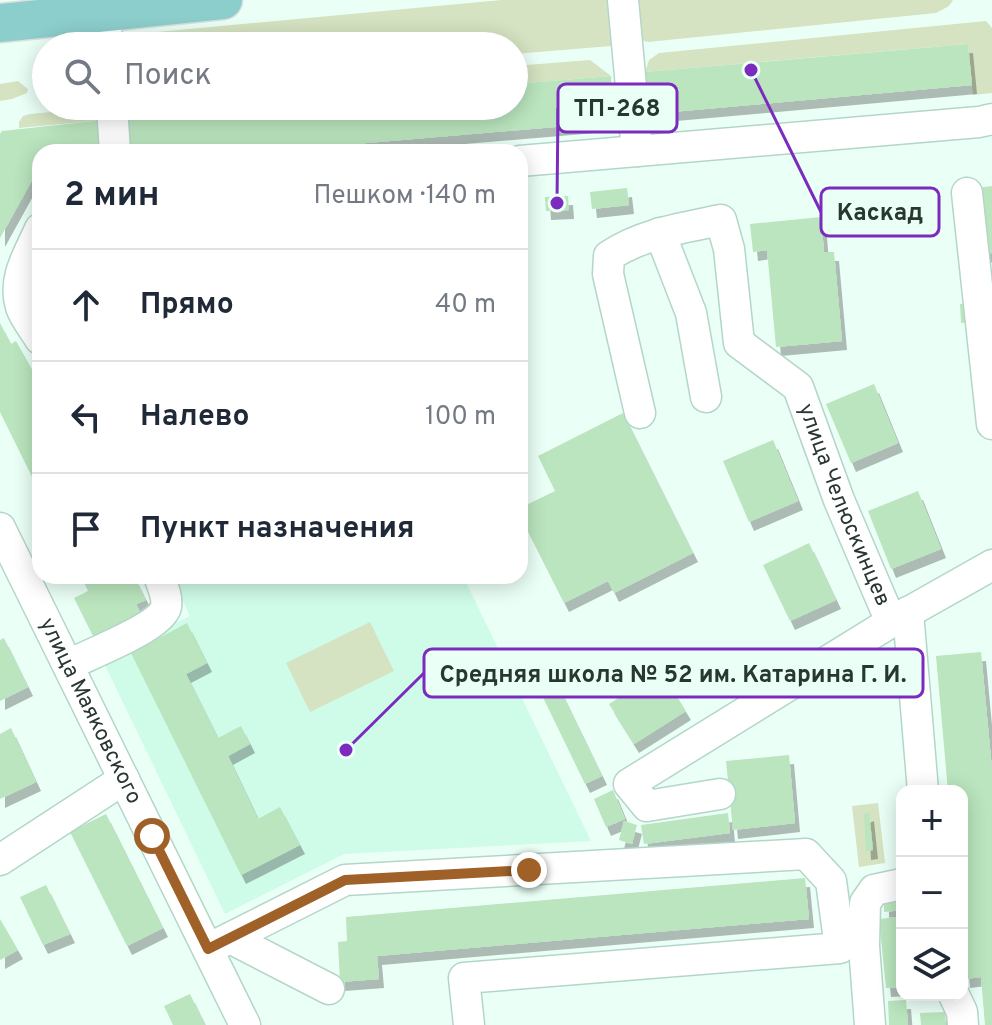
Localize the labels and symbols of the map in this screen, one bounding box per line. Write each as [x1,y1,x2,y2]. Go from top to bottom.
callout: ТП-268 [558,84,677,132]
text: ТП-268 [573,95,661,125]
callout: Каскад [821,188,939,236]
text: Каскад [837,199,923,229]
street label: улица Челюскинцев [792,400,896,610]
street label: улица Маяковского [33,613,147,809]
callout: Средняя школа № 52 им. Катарина Г. И. [424,649,923,697]
text: Средняя школа № 52 им. Катарина Г. И. [439,661,907,691]
route start [134,818,170,854]
route end [511,852,547,888]

